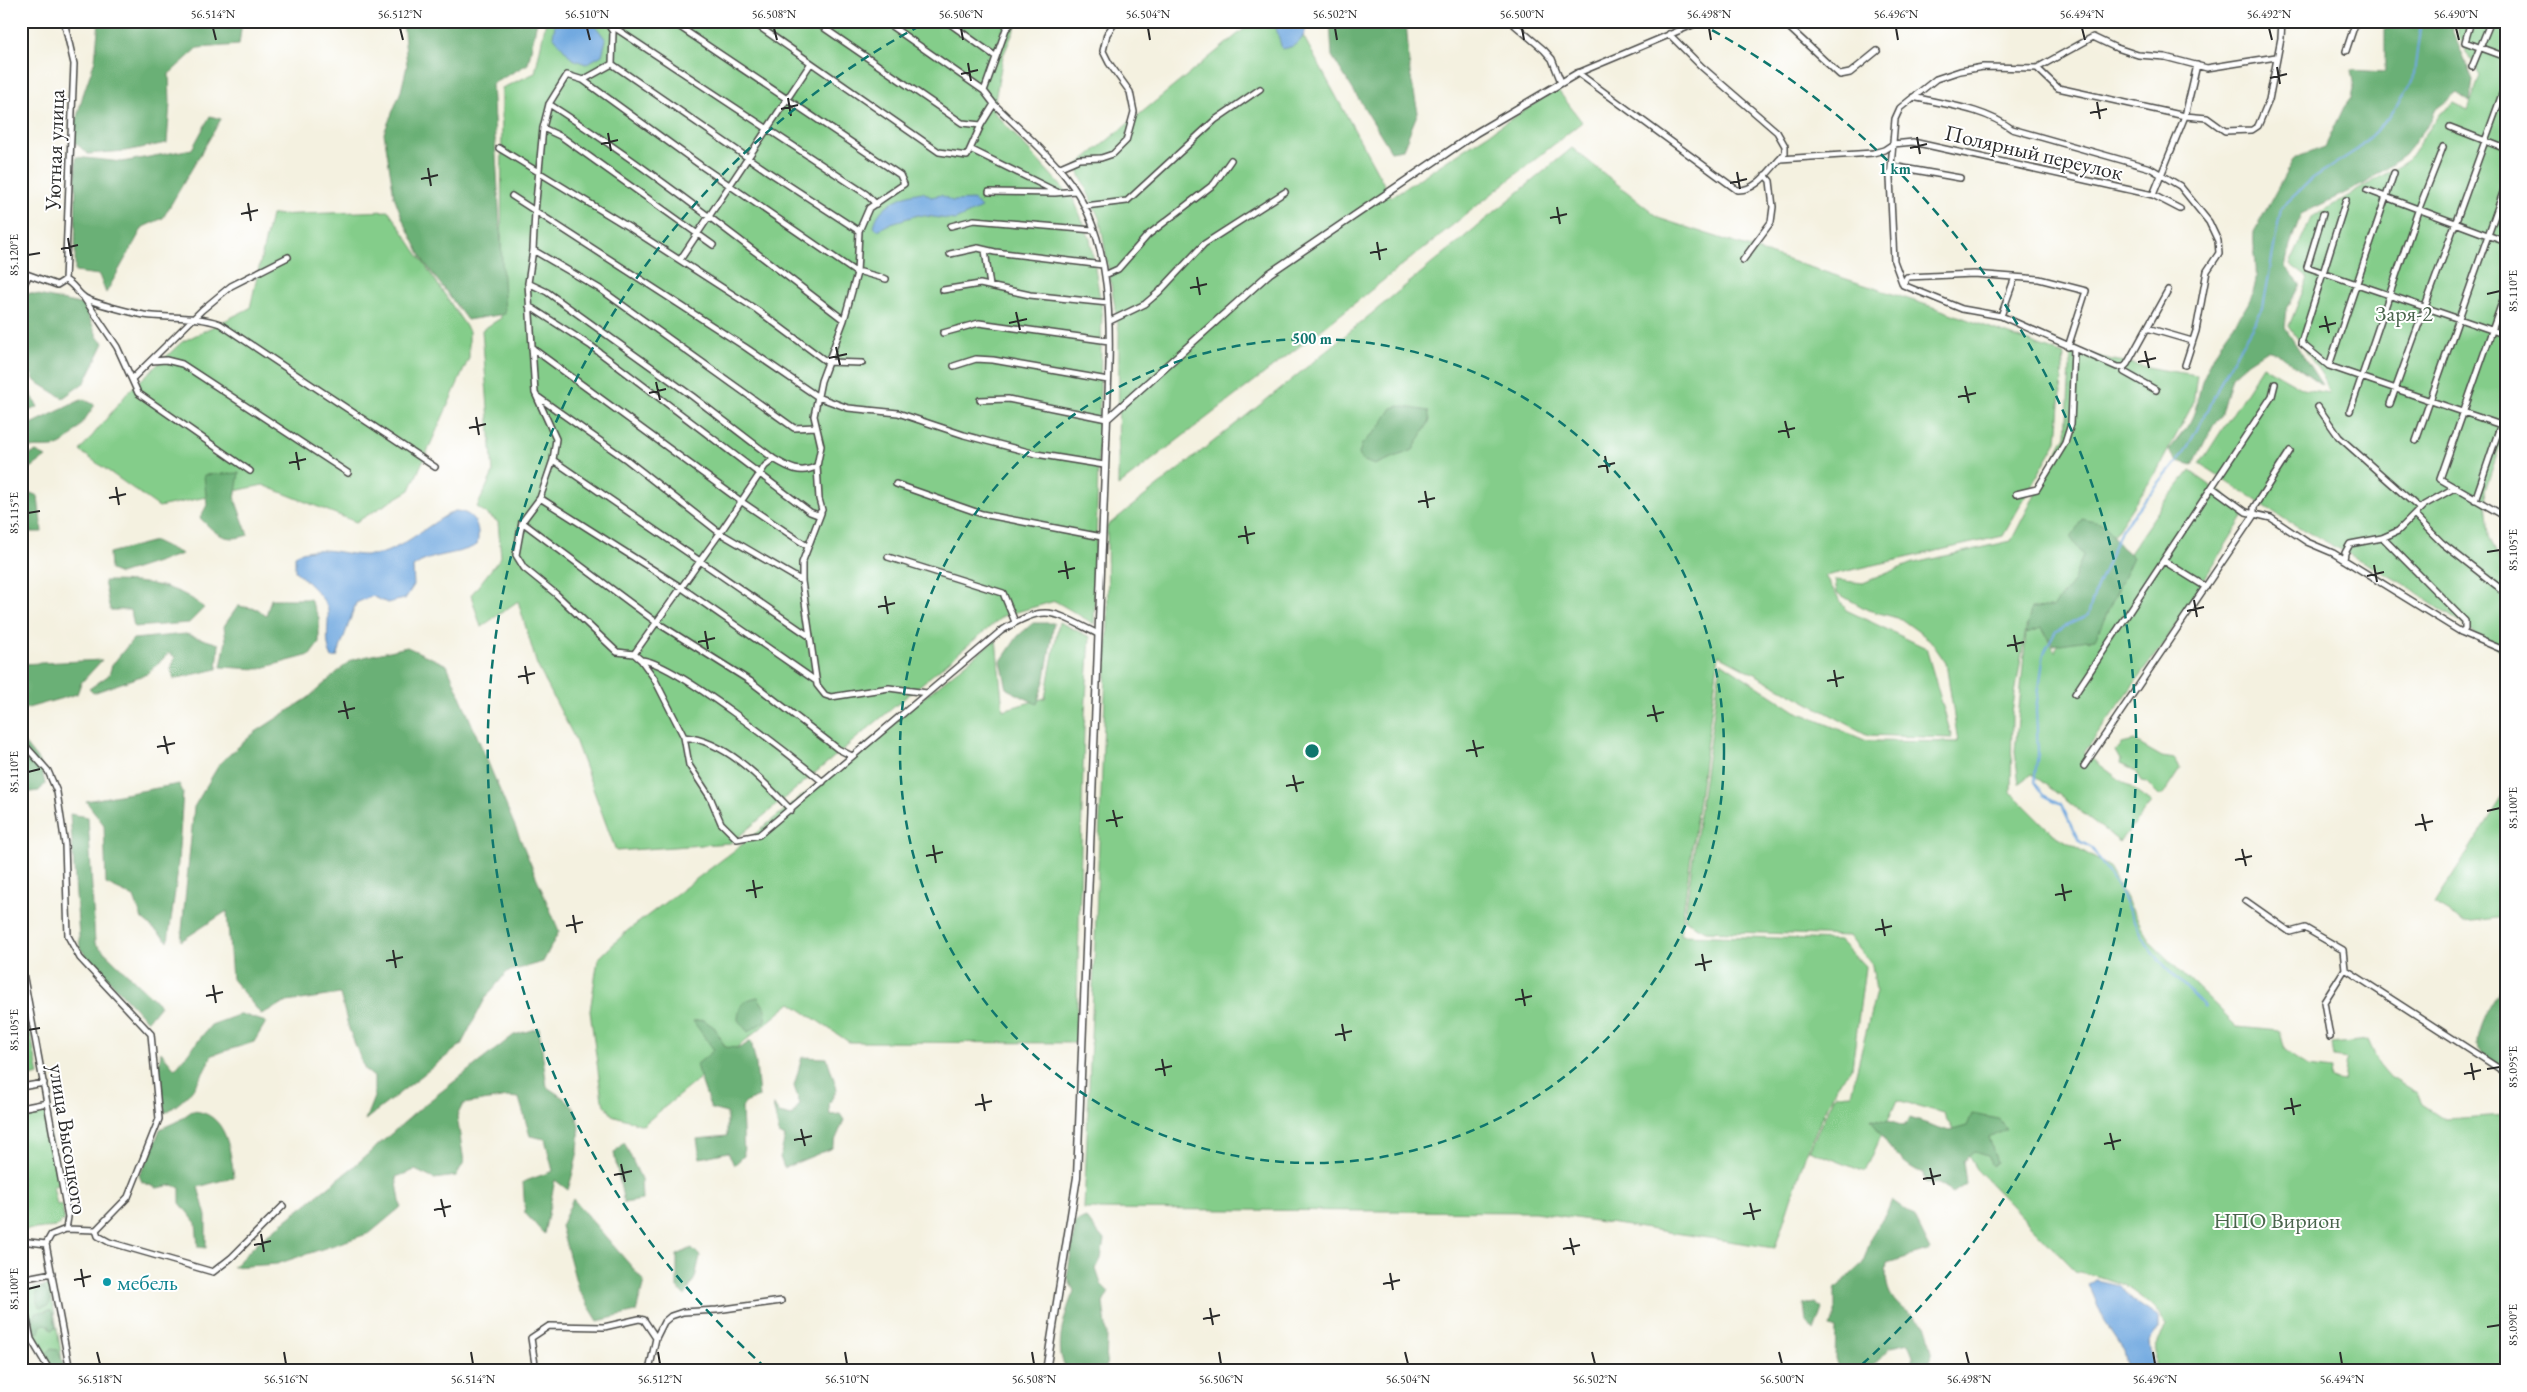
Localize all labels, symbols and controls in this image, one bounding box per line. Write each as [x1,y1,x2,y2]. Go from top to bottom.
text: 56.514°N [191,6,236,22]
text: 56.512°N [378,6,423,22]
text: 56.510°N [565,6,610,22]
text: 56.508°N [752,6,797,22]
text: 56.506°N [939,6,984,22]
text: 56.504°N [1126,6,1171,22]
text: 56.502°N [1313,6,1358,22]
text: 56.500°N [1500,6,1545,22]
text: 56.498°N [1687,6,1732,22]
text: 56.496°N [1874,6,1919,22]
text: 56.494°N [2060,6,2105,22]
text: 56.492°N [2247,6,2292,22]
text: 56.490°N [2434,6,2479,22]
street label: Уютная улица [38,89,71,212]
street label: Полярный переулок [1942,118,2126,187]
text: 1 km [1879,159,1911,178]
text: 85.120°E [6,234,22,276]
text: 85.110°E [2505,270,2521,312]
park label: Заря-2 [2375,299,2433,328]
text: 500 m [1292,329,1332,348]
text: 85.115°E [6,492,22,534]
text: 85.105°E [2505,529,2521,571]
centre of rings [1303,742,1321,760]
text: 85.110°E [6,751,22,793]
text: 85.100°E [2505,787,2521,829]
text: 85.105°E [6,1009,22,1051]
text: 85.095°E [2505,1046,2521,1088]
street label: улица Высоцкого [42,1062,95,1217]
park label: НПО Вирион [2213,1206,2341,1235]
text: 85.100°E [6,1268,22,1310]
place label: мебель [117,1268,178,1297]
marker: мебель [101,1276,113,1288]
text: 85.090°E [2505,1304,2521,1346]
text: 56.518°N [78,1371,123,1387]
text: 56.516°N [264,1371,309,1387]
text: 56.514°N [451,1371,496,1387]
text: 56.512°N [638,1371,683,1387]
text: 56.510°N [825,1371,870,1387]
text: 56.508°N [1012,1371,1057,1387]
text: 56.506°N [1199,1371,1244,1387]
text: 56.504°N [1386,1371,1431,1387]
text: 56.502°N [1573,1371,1618,1387]
text: 56.500°N [1760,1371,1805,1387]
text: 56.498°N [1947,1371,1992,1387]
text: 56.496°N [2133,1371,2178,1387]
text: 56.494°N [2320,1371,2365,1387]

